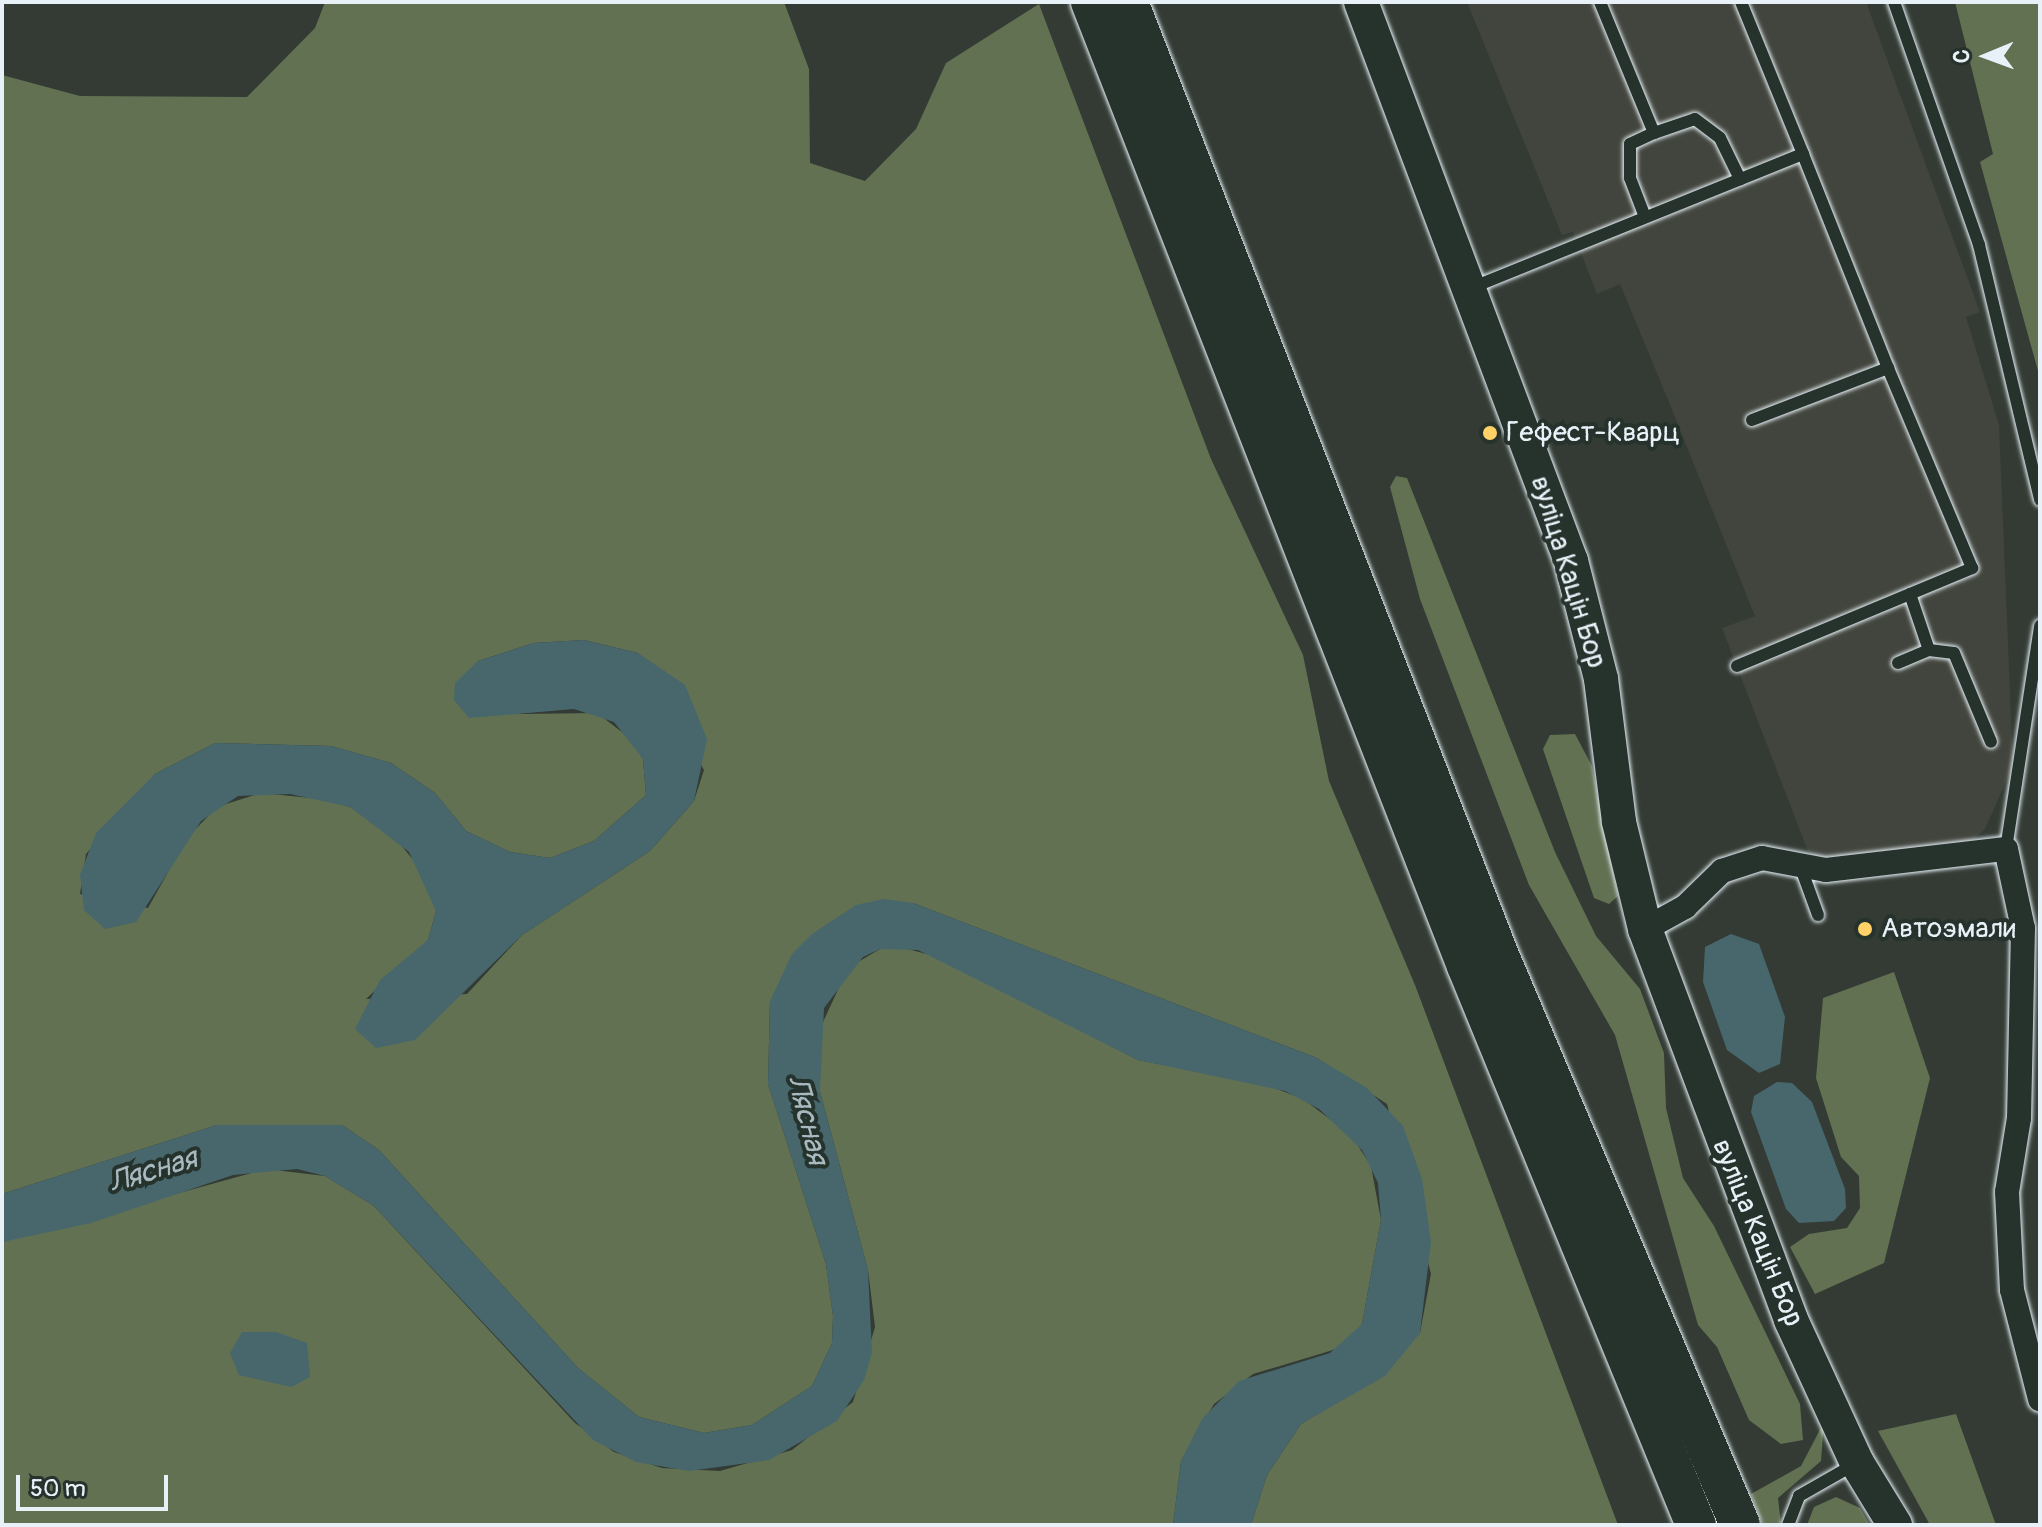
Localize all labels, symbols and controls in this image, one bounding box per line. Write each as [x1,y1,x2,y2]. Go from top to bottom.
north arrow [1946,16,2026,96]
text: С [1948,49,1976,63]
place label: Гефест-Кварц [1506,416,1680,450]
marker: Гефест-Кварц [1481,424,1499,442]
street label: вуліца Кацін Бор [1523,472,1613,672]
place label: Автоэмали [1881,912,2016,946]
marker: Автоэмали [1856,920,1874,938]
water label: Лясная [779,1072,835,1168]
street label: вуліца Кацін Бор [1704,1135,1810,1331]
water label: Лясная [105,1141,201,1201]
scale bar [20,1459,172,1509]
text: 50 m [30,1474,86,1503]

